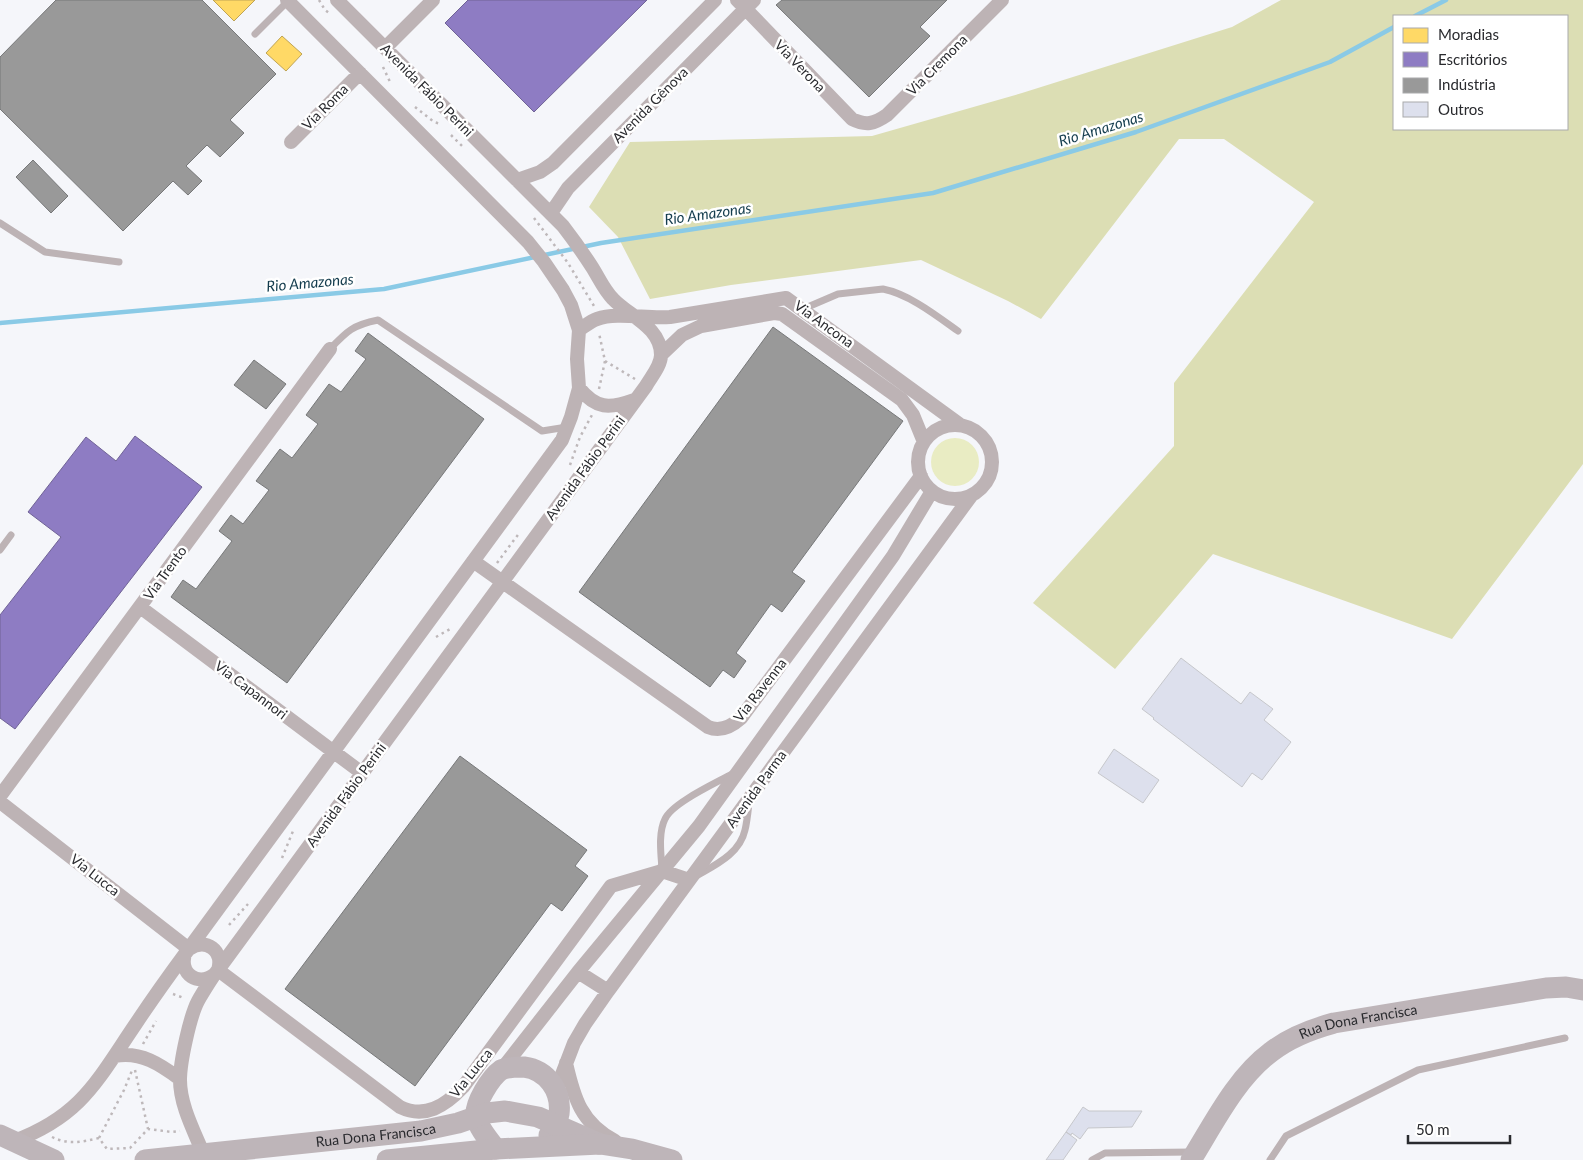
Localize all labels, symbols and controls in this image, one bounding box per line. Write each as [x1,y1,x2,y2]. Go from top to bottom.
legend [1393,15,1568,130]
text: Moradias [1438,25,1499,43]
street label: Via Cremona [903,31,971,99]
street label: Via Verona [771,36,829,95]
street label: Avenida Fábio Perini [377,40,477,140]
text: Escritórios [1438,50,1507,68]
street label: Avenida Gênova [608,63,691,146]
text: Indústria [1438,75,1496,93]
street label: Via Roma [298,80,351,133]
text: Outros [1438,100,1484,118]
water label: Rio Amazonas [1056,107,1145,149]
water label: Rio Amazonas [663,198,752,228]
water label: Rio Amazonas [266,269,354,295]
street label: Via Ancona [791,296,857,351]
street label: Avenida Fábio Perini [541,412,628,523]
street label: Via Trento [139,542,190,603]
street label: Via Ravenna [730,655,790,725]
street label: Via Capannori [212,657,291,722]
street label: Avenida Fábio Perini [302,739,389,850]
street label: Avenida Parma [722,747,789,831]
street label: Via Lucca [67,850,123,899]
street label: Rua Dona Francisca [1296,1000,1418,1042]
street label: Via Lucca [446,1045,496,1101]
scale bar [1408,1112,1510,1144]
street label: Rua Dona Francisca [315,1119,437,1150]
text: 50 m [1416,1120,1450,1138]

